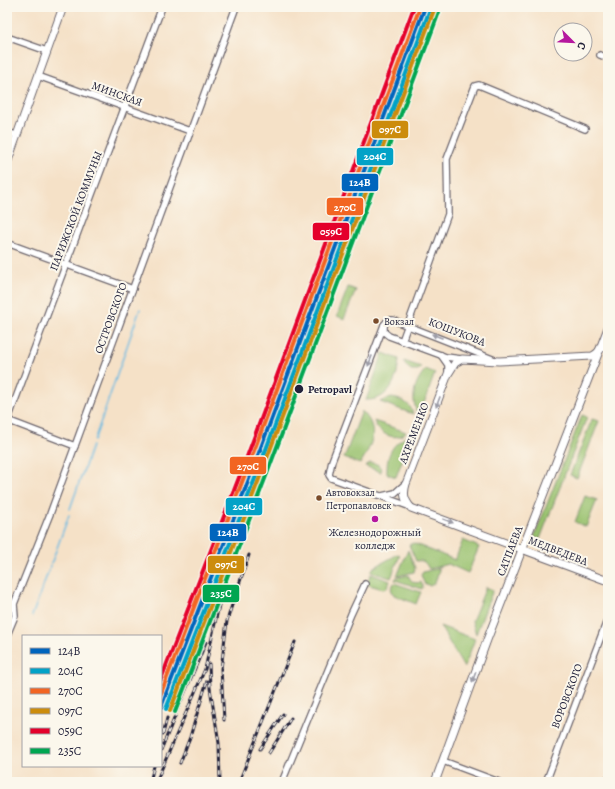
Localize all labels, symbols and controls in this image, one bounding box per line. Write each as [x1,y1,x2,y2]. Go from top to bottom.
north arrow [553,22,593,62]
text: С [573,40,590,52]
street label: МИНСКАЯ [90,78,145,110]
line badge: 097С [371,120,409,139]
text: 097С [379,122,401,137]
line badge: 204С [356,147,394,166]
street label: ПАРИЖСКОЙ КОММУНЫ [46,149,106,273]
text: 204С [364,149,387,164]
line badge: 124В [341,173,379,192]
text: 124В [349,175,371,190]
line badge: 270С [326,197,364,216]
text: 270С [334,200,356,215]
line badge: 059С [312,222,350,241]
text: 059С [320,224,342,239]
street label: ОСТРОВСКОГО [91,280,131,356]
street label: КОШУКОВА [426,314,488,350]
place label: Вокзал [384,315,414,328]
marker: Вокзал [371,316,381,326]
one-way arrow [430,333,442,339]
one-way arrow [366,356,372,368]
place label: Petropavl [308,382,352,397]
marker: Petropavl [293,383,305,395]
one-way arrow [434,396,440,408]
street label: АХРЕМЕНКО [395,400,433,467]
line badge: 270С [229,456,267,475]
text: 270С [237,459,259,474]
place label: Автовокзал Петропавловск [325,486,392,513]
marker: Автовокзал Петропавловск [314,493,324,503]
line badge: 204С [225,497,263,516]
text: 204С [233,499,256,514]
marker: Железнодорожный колледж [370,514,380,524]
one-way arrow [442,519,454,525]
line badge: 124В [209,523,247,542]
street label: САТПАЕВА [494,523,527,578]
text: 124В [217,525,239,540]
place label: Железнодорожный колледж [329,525,421,553]
street label: МЕДВЕДЕВА [526,533,590,569]
line badge: 097С [207,555,245,574]
text: 097С [215,557,237,572]
line badge: 235С [202,584,240,603]
text: 235С [210,586,232,601]
legend [22,635,162,767]
text: 124В [58,643,80,659]
street label: ВОРОВСКОГО [548,661,586,731]
text: 204С [58,663,83,679]
one-way arrow [471,671,477,683]
text: 270С [58,683,83,699]
text: 097С [58,703,82,719]
text: 059С [58,723,83,739]
text: 235С [58,743,81,759]

